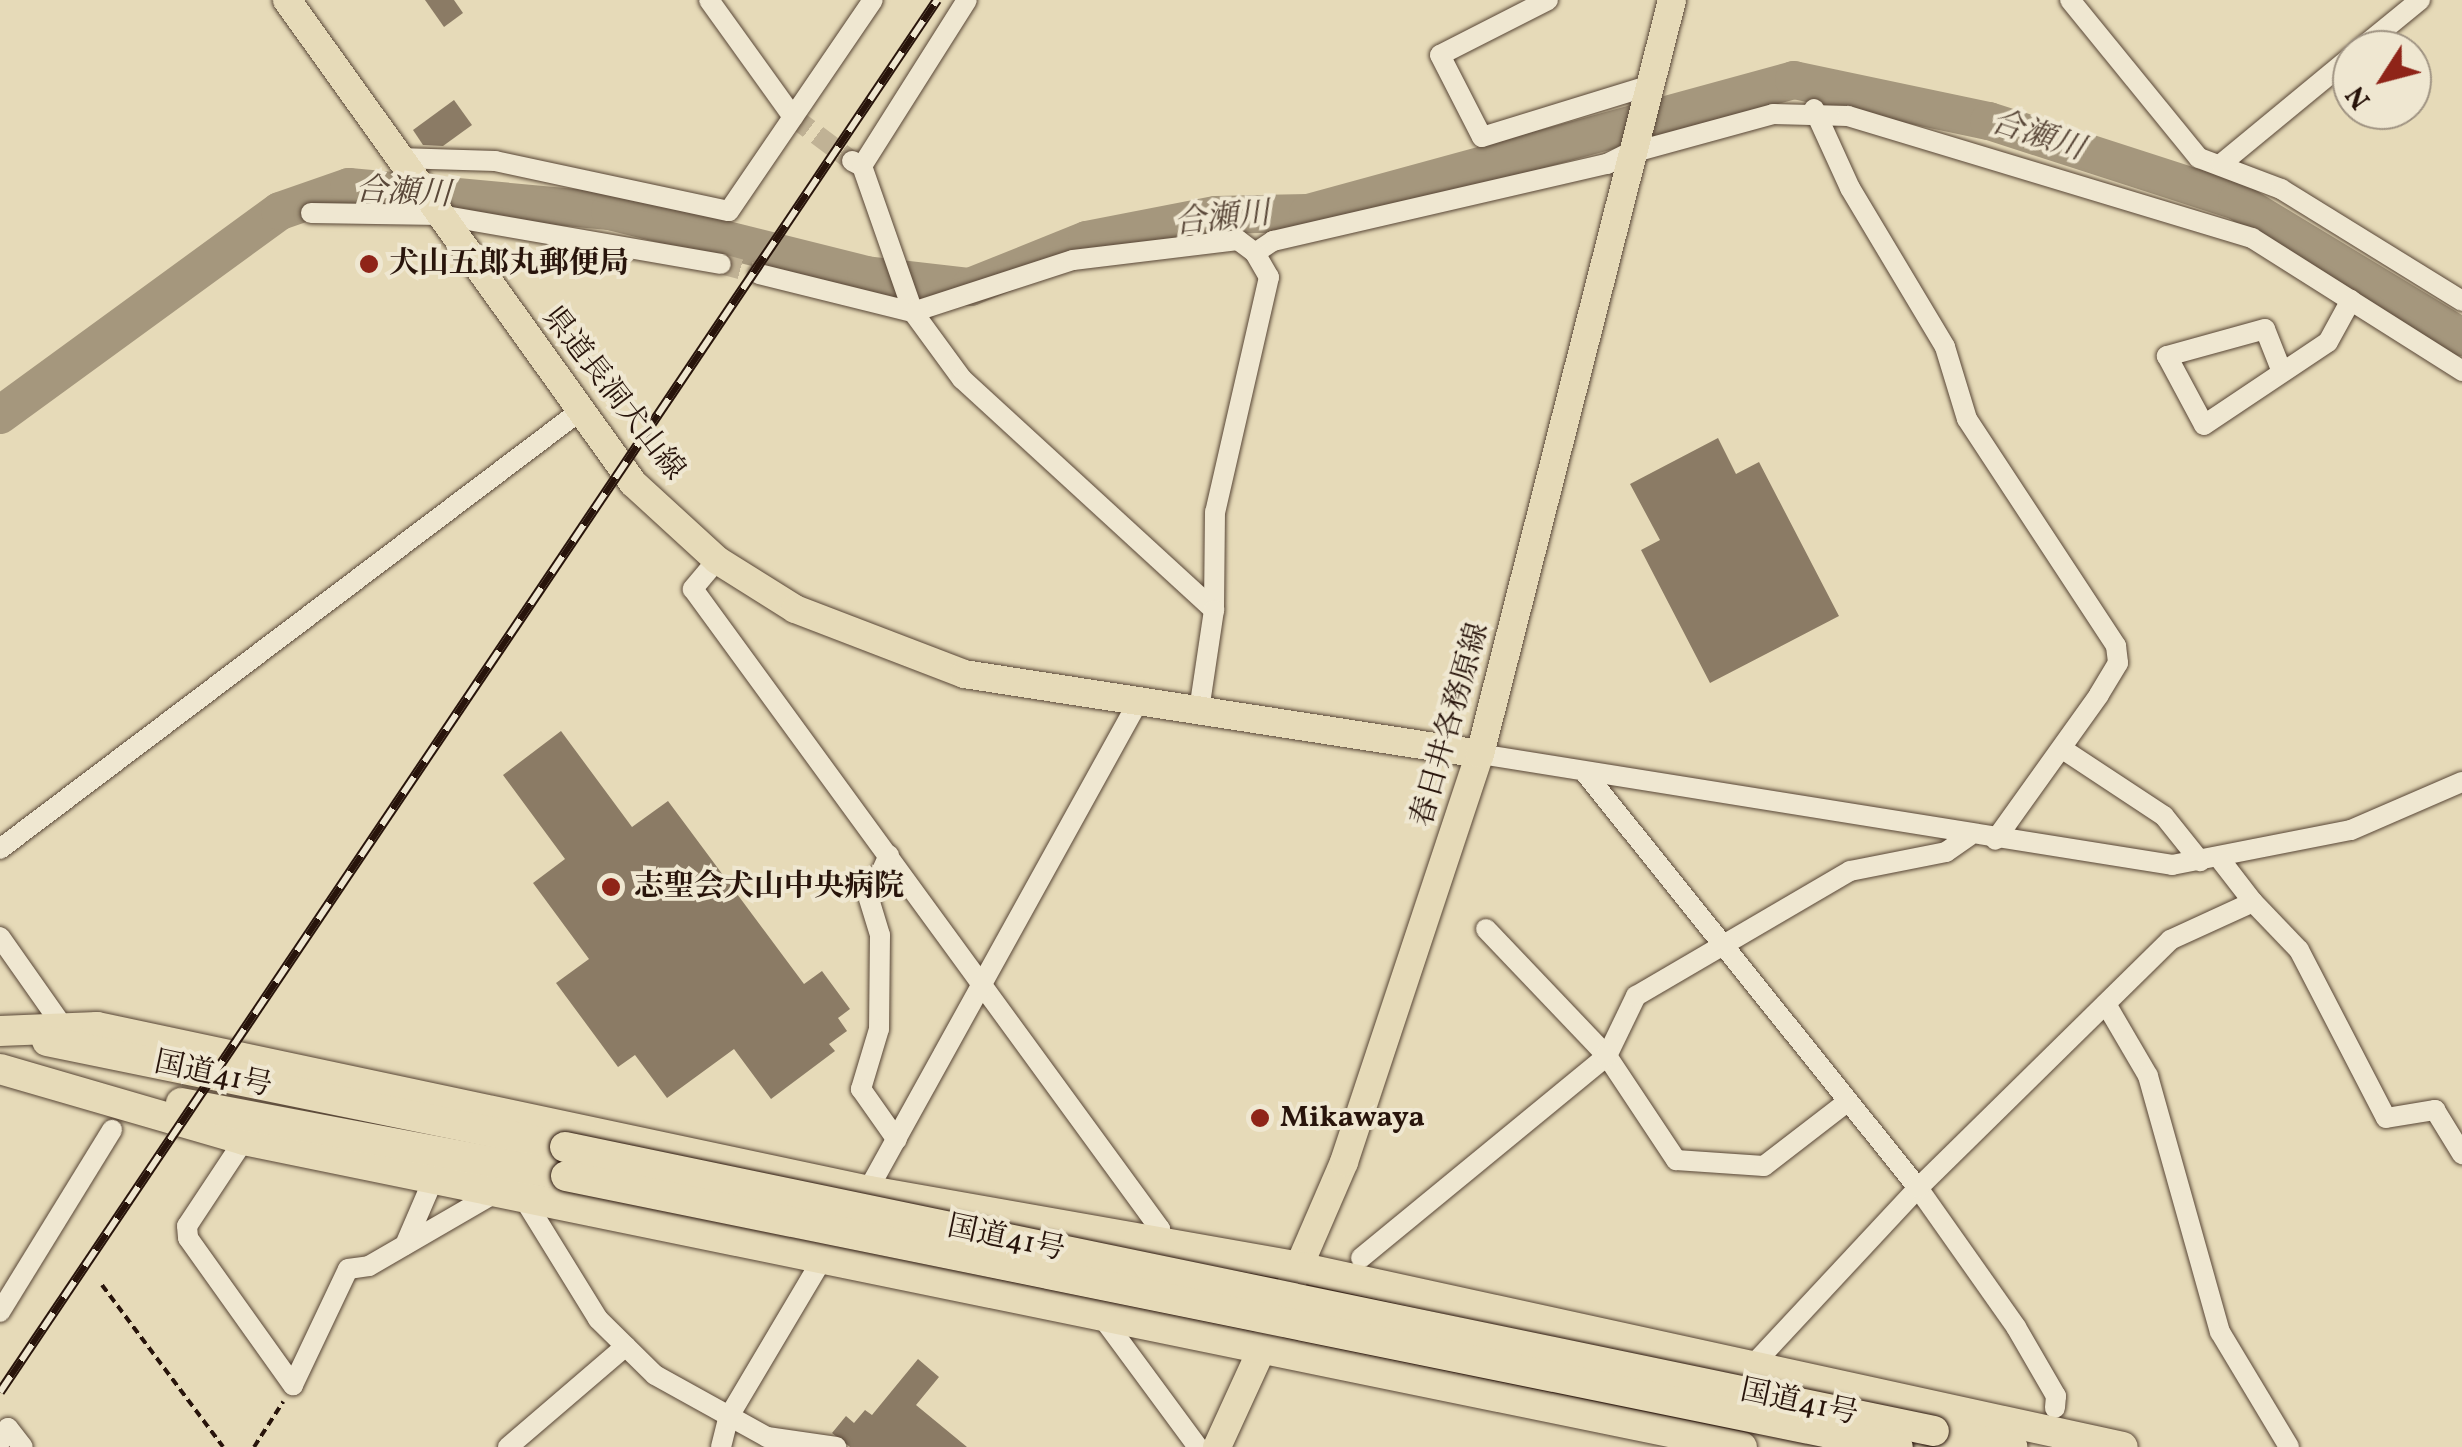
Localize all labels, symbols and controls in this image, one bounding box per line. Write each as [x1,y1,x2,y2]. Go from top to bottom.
north arrow [2332,30,2432,130]
text: N [2337,77,2381,116]
water label: 合瀬川 [1985,104,2089,170]
water label: 合瀬川 [354,172,452,216]
water label: 合瀬川 [1172,196,1272,244]
place label: 犬山五郎丸郵便局 [389,246,629,282]
marker: 犬山五郎丸郵便局 [358,253,380,275]
street label: 県道長洞犬山線 [534,300,692,488]
street label: 春日井各務原線 [1405,619,1497,831]
place label: 志聖会犬山中央病院 [634,869,904,905]
marker: 志聖会犬山中央病院 [598,874,624,900]
street label: 国道41号 [151,1045,275,1105]
place label: Mikawaya [1280,1100,1425,1136]
marker: Mikawaya [1249,1107,1271,1129]
street label: 国道41号 [944,1209,1068,1269]
street label: 国道41号 [1737,1373,1861,1433]

